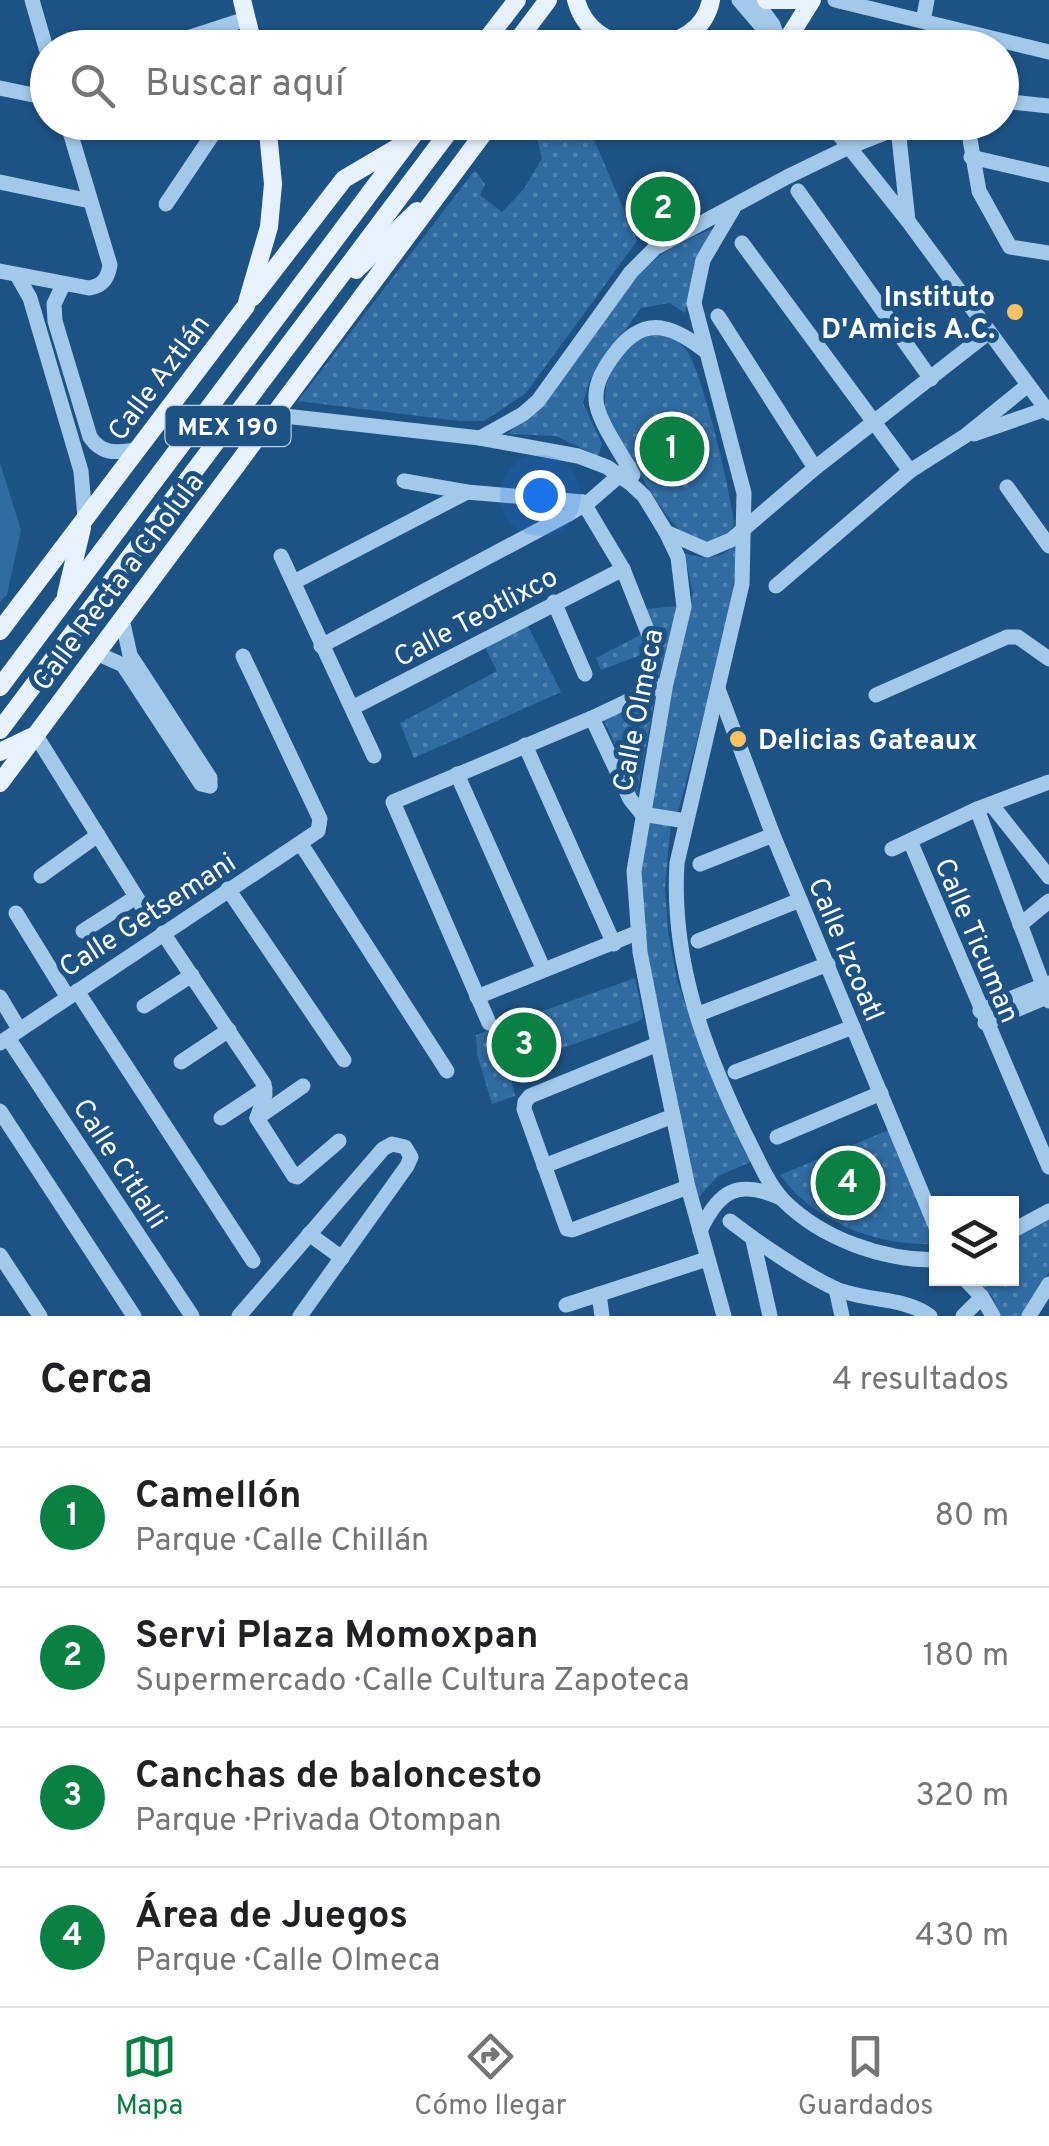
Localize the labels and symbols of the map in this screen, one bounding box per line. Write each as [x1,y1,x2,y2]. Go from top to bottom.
pin: 2 [630,172,696,246]
place label: Instituto D'Amicis A.C. [821,281,995,349]
marker: Instituto D'Amicis A.C. [1004,301,1026,323]
street label: Calle Aztlán [101,308,220,449]
road number: MEX 190 [166,406,290,446]
pin: 1 [640,412,704,486]
street label: Calle Recta a Cholula [25,466,213,699]
your location [515,470,566,521]
street label: Calle Teotlixco [388,560,565,677]
street label: Calle Olmeca [607,626,673,795]
place label: Delicias Gateaux [758,724,978,760]
marker: Delicias Gateaux [727,728,749,750]
street label: Calle Getsemani [53,846,244,987]
street label: Calle Ticuman [924,853,1026,1029]
street label: Calle Izcoatl [798,873,891,1028]
pin: 3 [492,1008,556,1082]
street label: Calle Citlalli [63,1093,174,1237]
pin: 4 [816,1146,880,1220]

